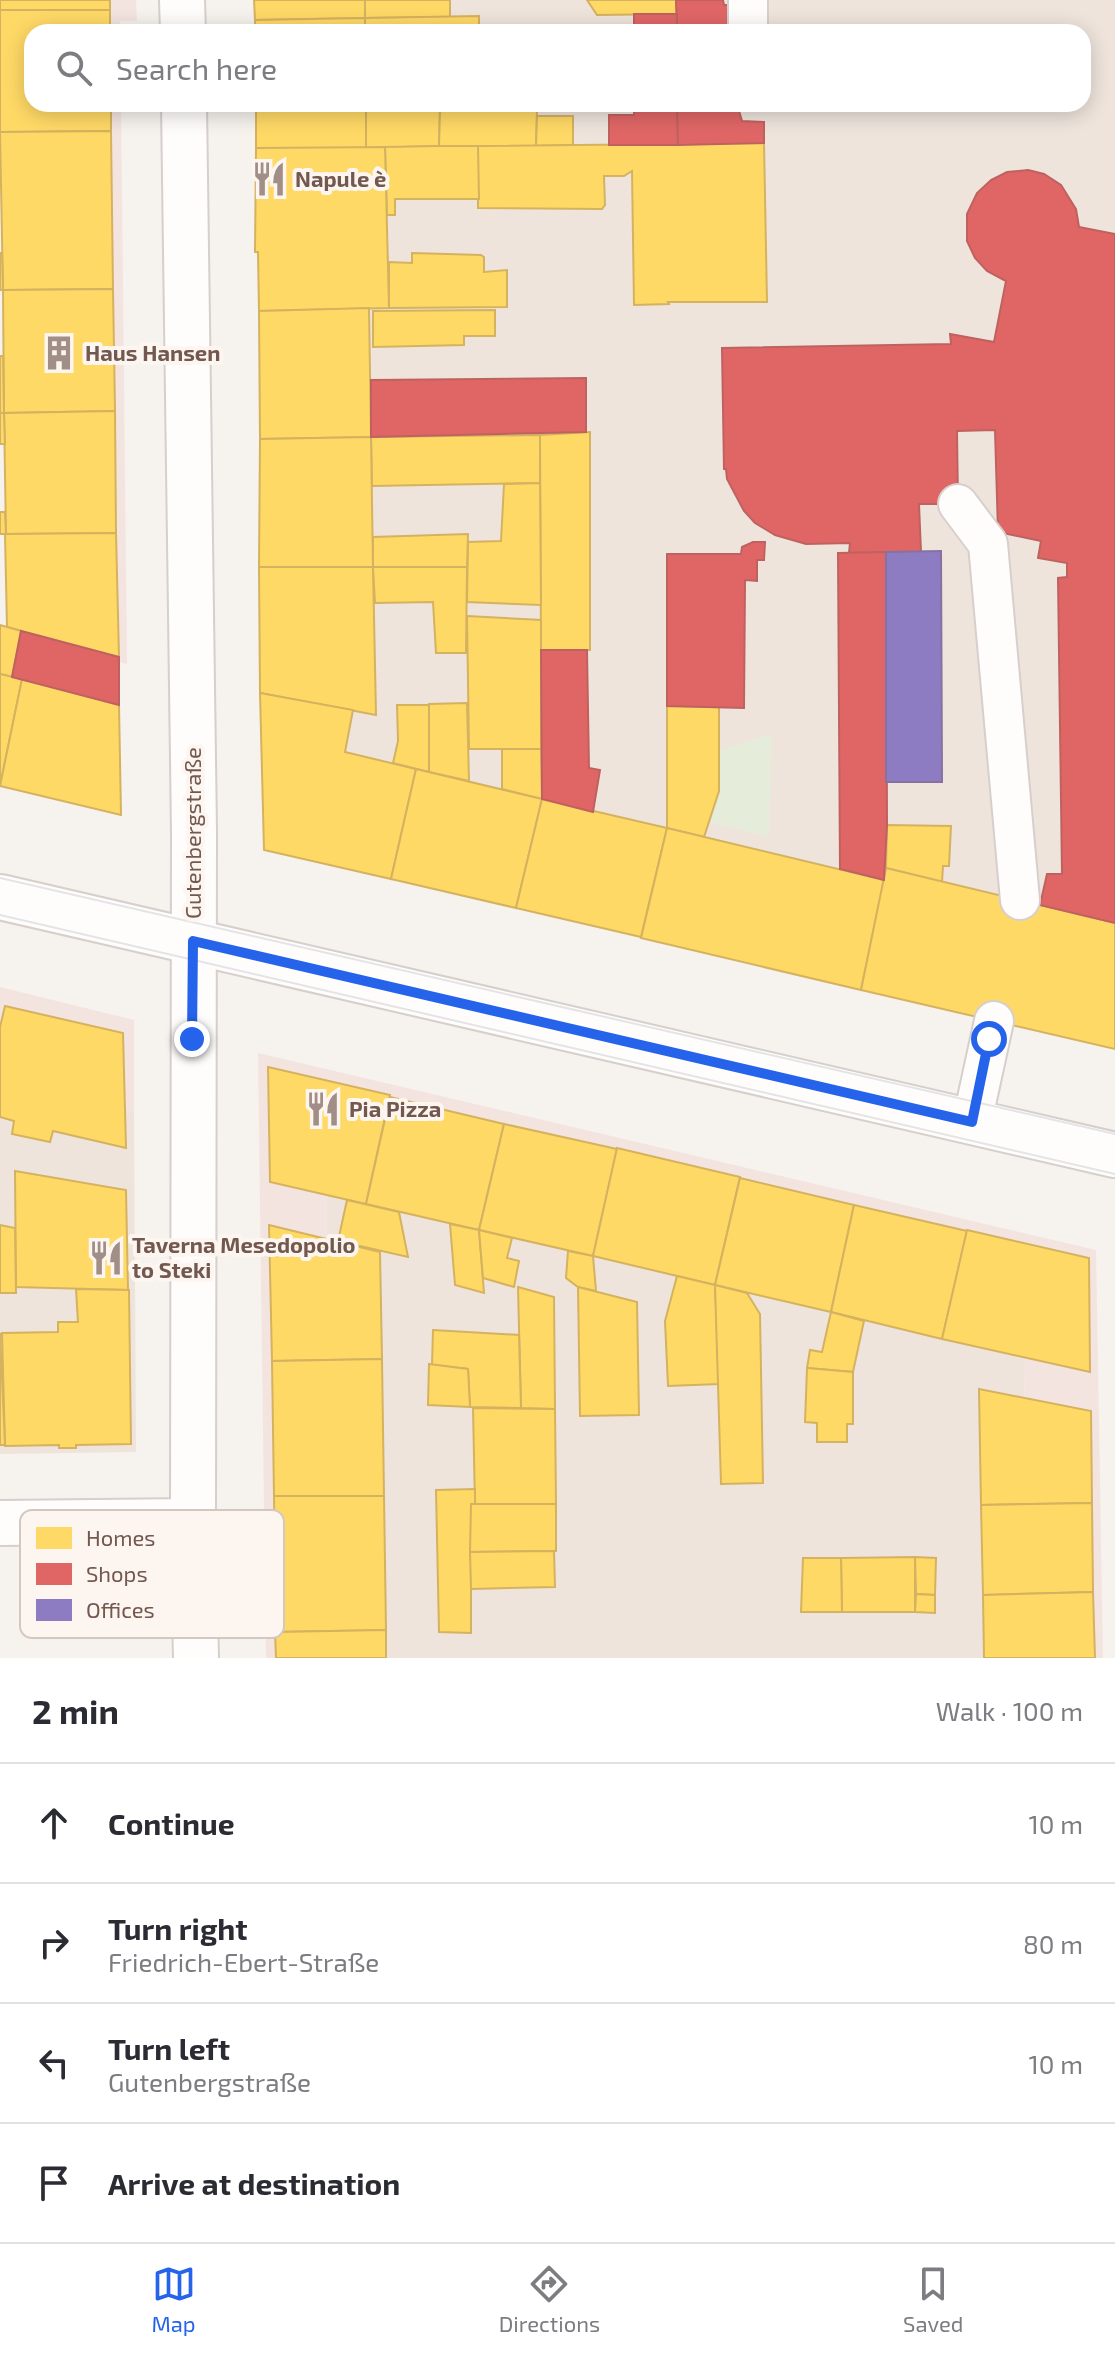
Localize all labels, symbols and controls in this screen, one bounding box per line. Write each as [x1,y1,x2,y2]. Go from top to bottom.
search box [24,24,1091,112]
icon: search [52,46,96,90]
text: Search here [116,50,277,86]
restaurant icon: Napule è [250,160,288,198]
place label: Napule è [295,165,386,191]
building icon: Haus Hansen [40,334,78,372]
place label: Haus Hansen [85,339,221,365]
street label: Gutenbergstraße [179,747,205,919]
route end [174,1021,210,1057]
route start [971,1021,1007,1057]
restaurant icon: Pia Pizza [304,1090,342,1128]
place label: Pia Pizza [349,1095,441,1121]
place label: Taverna Mesedopolio to Steki [132,1231,356,1282]
restaurant icon: Taverna Mesedopolio to Steki [87,1239,125,1277]
legend [20,1510,284,1638]
text: Homes [86,1524,155,1550]
text: Shops [86,1560,148,1586]
text: Offices [86,1596,155,1622]
text: 2 min [32,1690,119,1731]
text: Walk · 100 m [936,1695,1083,1726]
icon: ahead [32,1801,76,1845]
text: Continue [108,1805,235,1841]
text: 10 m [1028,1808,1083,1839]
text: Turn right [108,1910,248,1946]
icon: right [32,1921,76,1965]
text: 80 m [1023,1928,1083,1959]
text: Friedrich-Ebert-Straße [108,1946,379,1977]
text: Turn left [108,2030,230,2066]
icon: left [32,2041,76,2085]
text: 10 m [1028,2048,1083,2079]
text: Gutenbergstraße [108,2066,311,2097]
icon: arrive [32,2161,76,2205]
text: Arrive at destination [108,2165,400,2201]
tab: Map [152,2262,196,2336]
tab: Directions [499,2262,600,2336]
tab: Saved [903,2262,963,2336]

